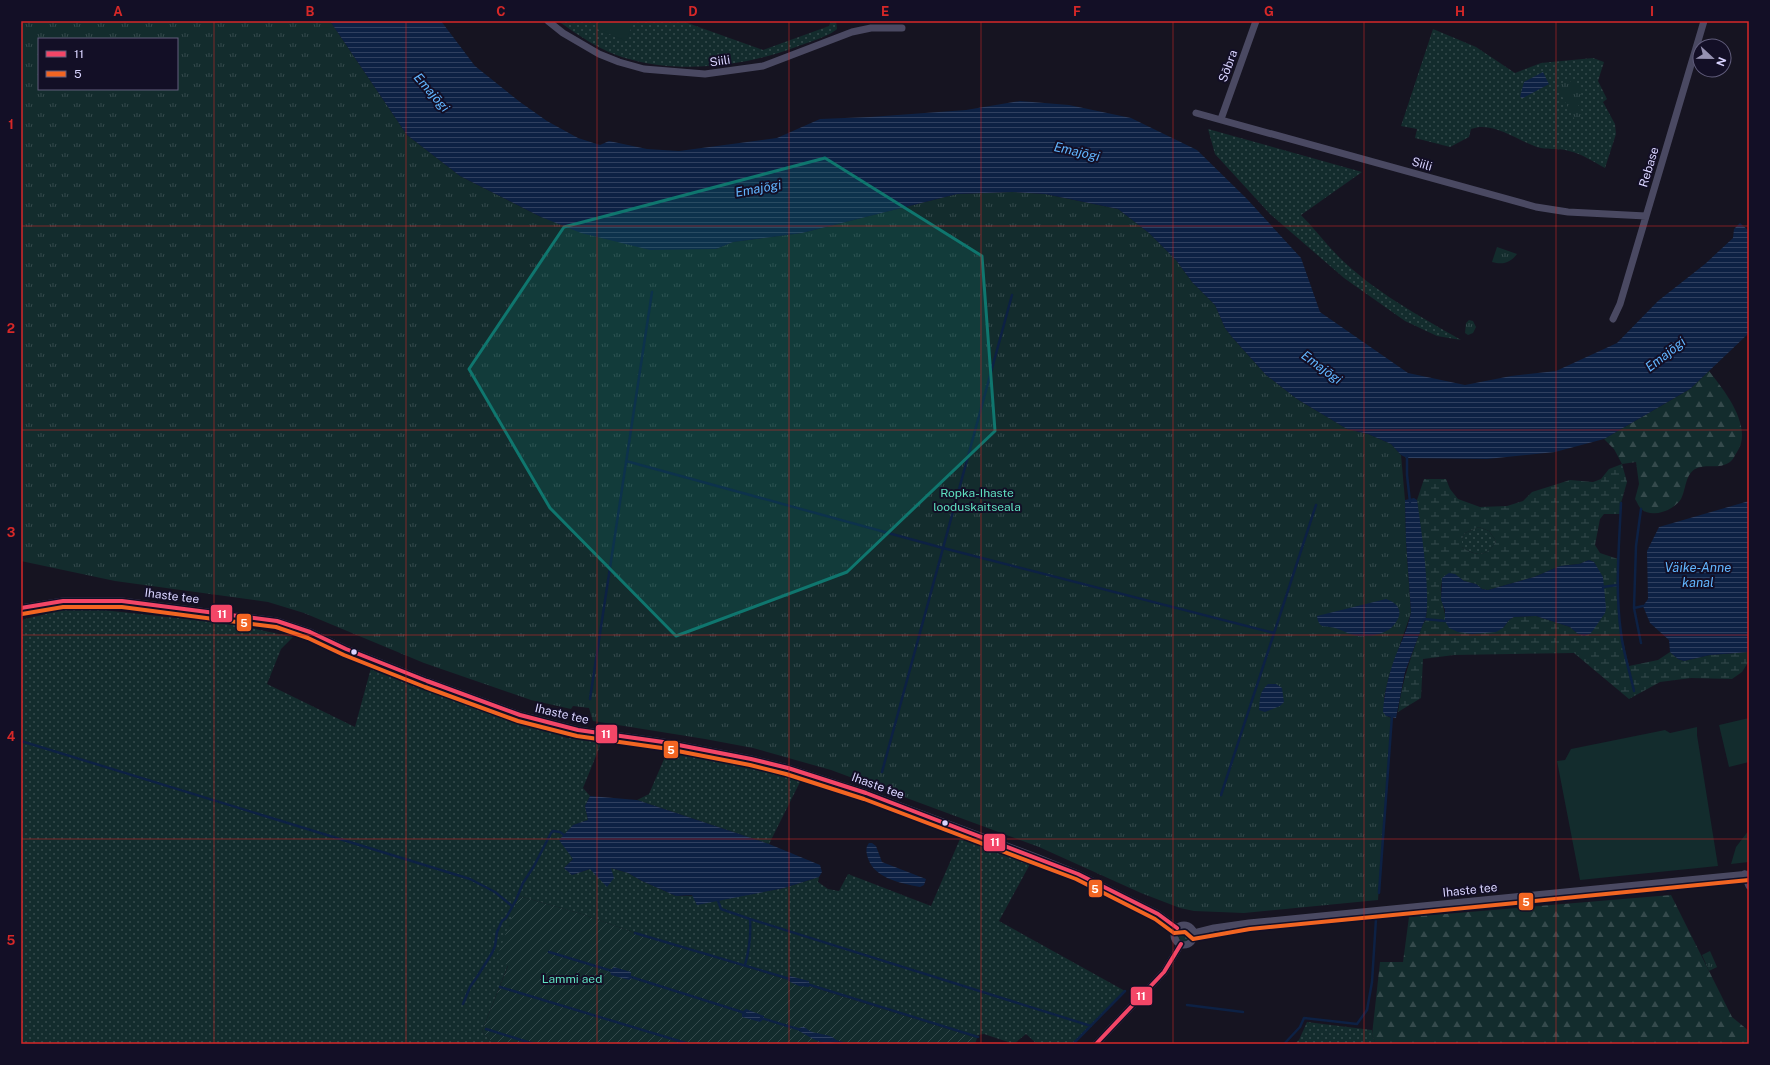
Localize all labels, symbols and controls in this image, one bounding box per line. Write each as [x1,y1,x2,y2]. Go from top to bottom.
text: A [113,4,123,19]
text: B [306,4,315,19]
text: C [496,4,506,19]
text: D [688,4,698,19]
text: E [881,4,889,19]
text: F [1073,4,1081,19]
text: G [1264,4,1274,19]
text: H [1455,4,1465,19]
text: I [1650,4,1654,19]
legend [38,38,178,90]
north arrow [1692,38,1732,78]
text: 11 [74,47,84,61]
street label: Sõbra [1216,48,1240,84]
street label: Siili [709,53,731,69]
text: N [1714,56,1728,68]
text: 5 [74,67,82,81]
water label: Emajõgi [411,70,453,115]
text: 1 [8,117,14,132]
water label: Emajõgi [1052,139,1102,164]
street label: Rebase [1636,145,1662,189]
street label: Siili [1410,154,1434,174]
water label: Emajõgi [734,177,783,200]
text: 2 [7,321,15,336]
water label: Emajõgi [1642,334,1689,375]
water label: Emajõgi [1298,348,1346,388]
park label: Ropka-Ihaste looduskaitseala [933,486,1021,514]
text: 3 [7,525,16,540]
water label: Väike-Anne kanal [1665,560,1731,590]
street label: Ihaste tee [144,586,200,606]
line badge: 11 [210,604,233,623]
text: 11 [217,608,227,620]
line badge: 5 [236,613,252,632]
text: 5 [240,617,248,629]
unlabelled marker [349,647,359,657]
street label: Ihaste tee [534,701,591,727]
line badge: 11 [595,724,618,744]
text: 11 [601,728,611,740]
text: 4 [7,729,16,744]
line badge: 5 [663,740,679,759]
text: 5 [667,744,675,756]
street label: Ihaste tee [850,770,906,802]
unlabelled marker [940,818,950,828]
line badge: 11 [983,833,1006,852]
text: 11 [990,836,1000,848]
line badge: 5 [1088,879,1103,898]
street label: Ihaste tee [1442,880,1498,900]
text: 5 [1091,883,1099,895]
line badge: 5 [1518,892,1534,911]
text: 5 [1522,896,1530,908]
text: 5 [7,933,16,948]
park label: Lammi aed [542,972,602,986]
line badge: 11 [1130,986,1153,1006]
text: 11 [1136,990,1146,1002]

